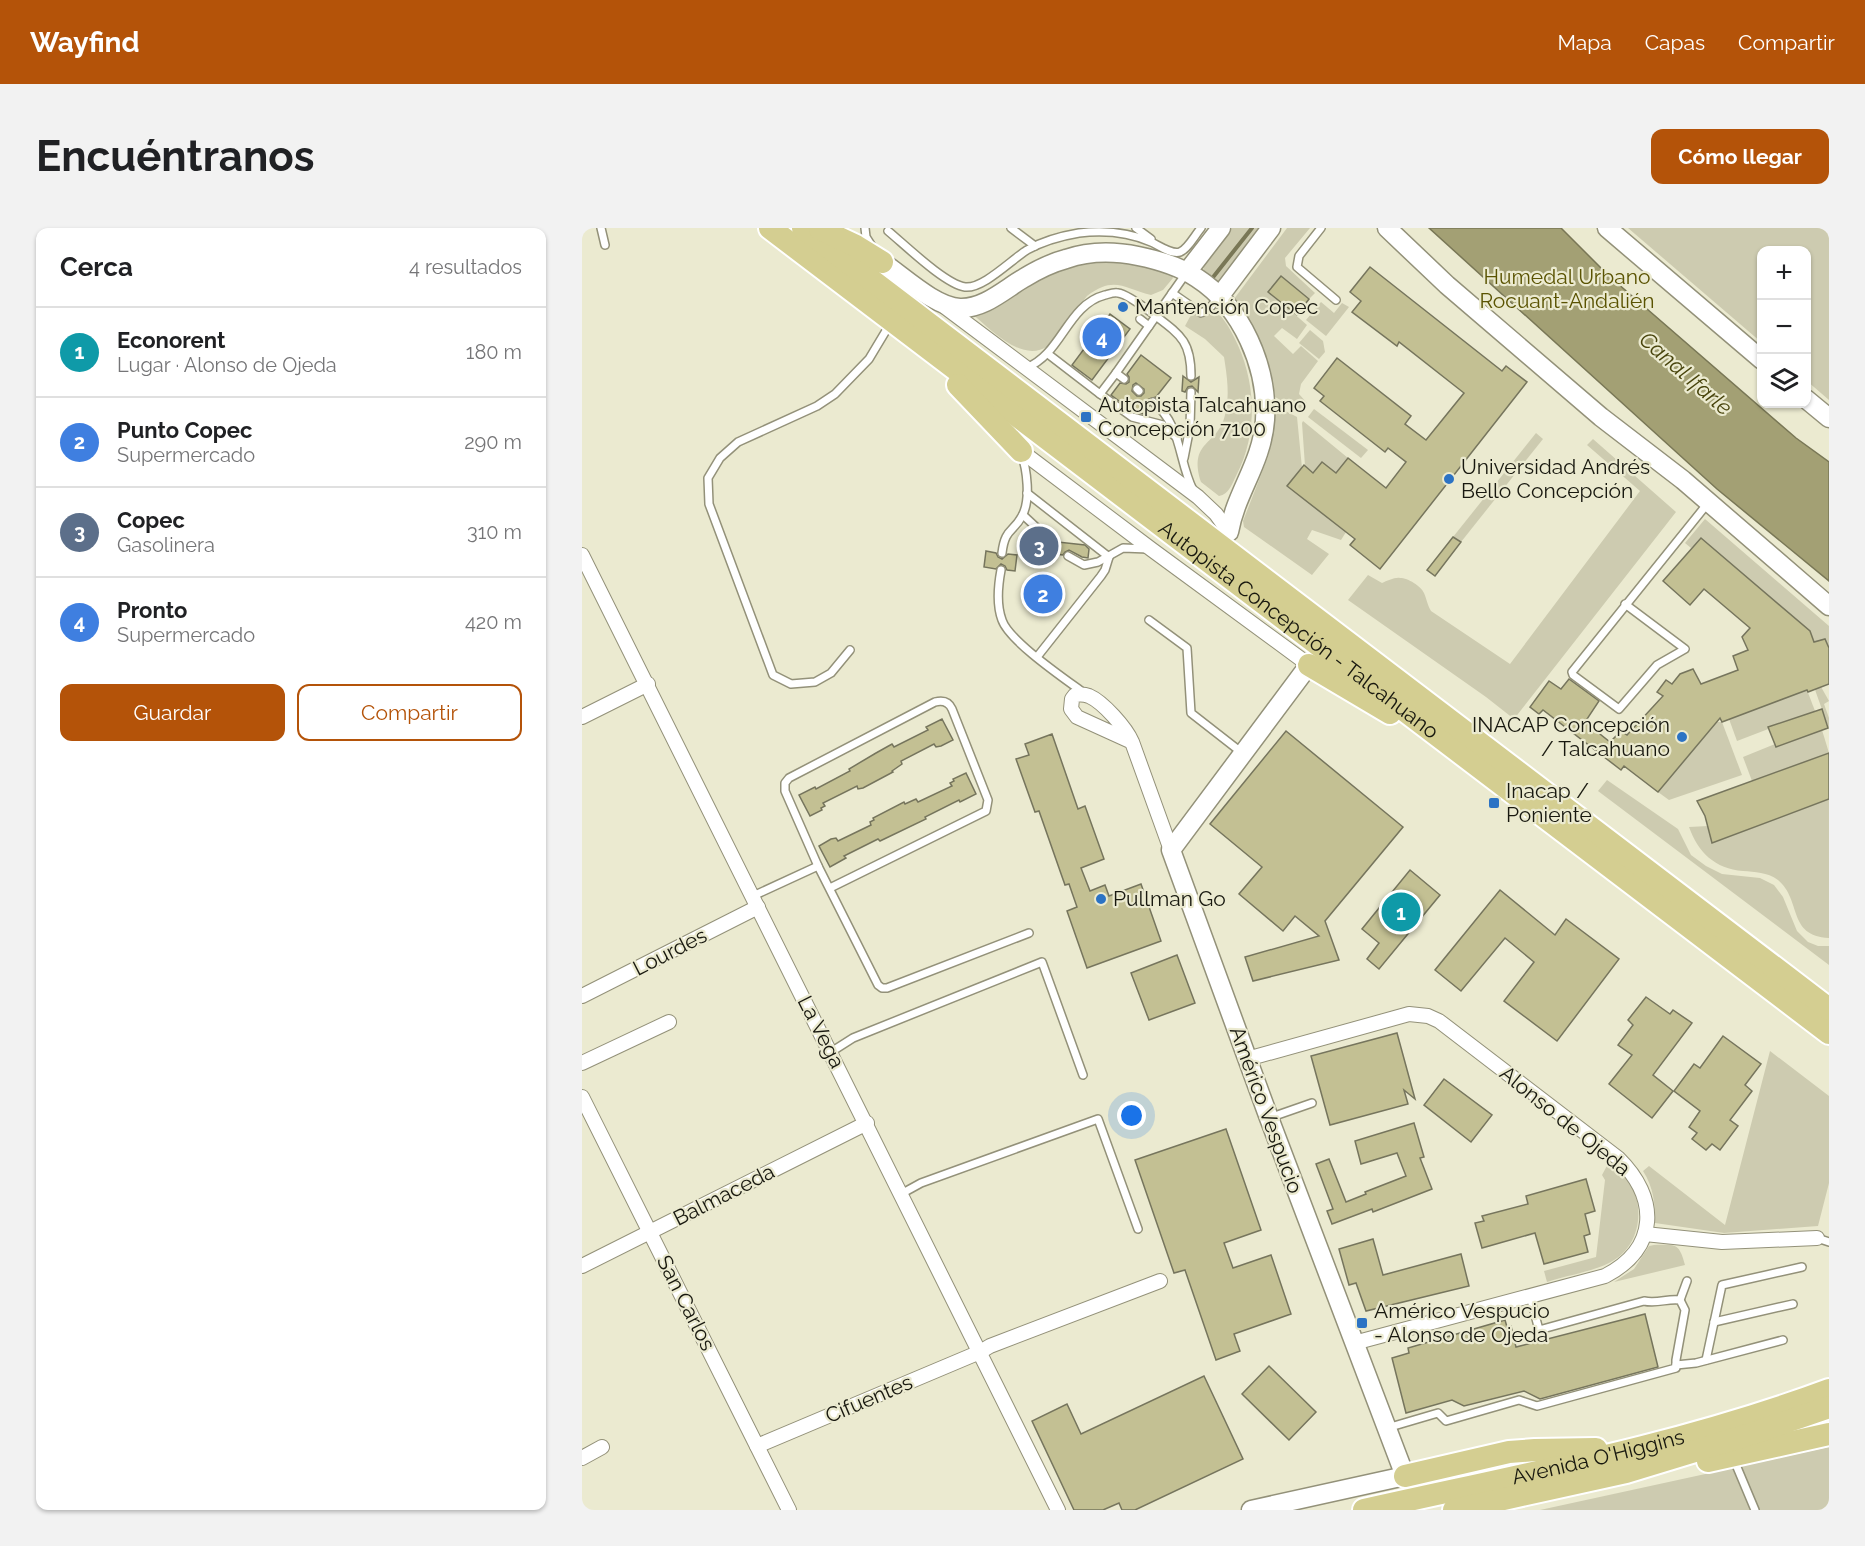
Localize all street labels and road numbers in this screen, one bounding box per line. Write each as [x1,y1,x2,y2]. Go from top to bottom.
street label: Autopista Concepción - Talcahuano [1154,515,1444,744]
street label: Lourdes [629,922,711,981]
street label: La Vega [793,991,850,1072]
street label: Américo Vespucio [1225,1023,1308,1197]
street label: Alonso de Ojeda [1495,1060,1636,1181]
street label: Balmaceda [669,1158,779,1231]
street label: San Carlos [652,1251,721,1355]
street label: Cifuentes [821,1369,916,1428]
street label: Avenida O'Higgins [1510,1424,1687,1489]

